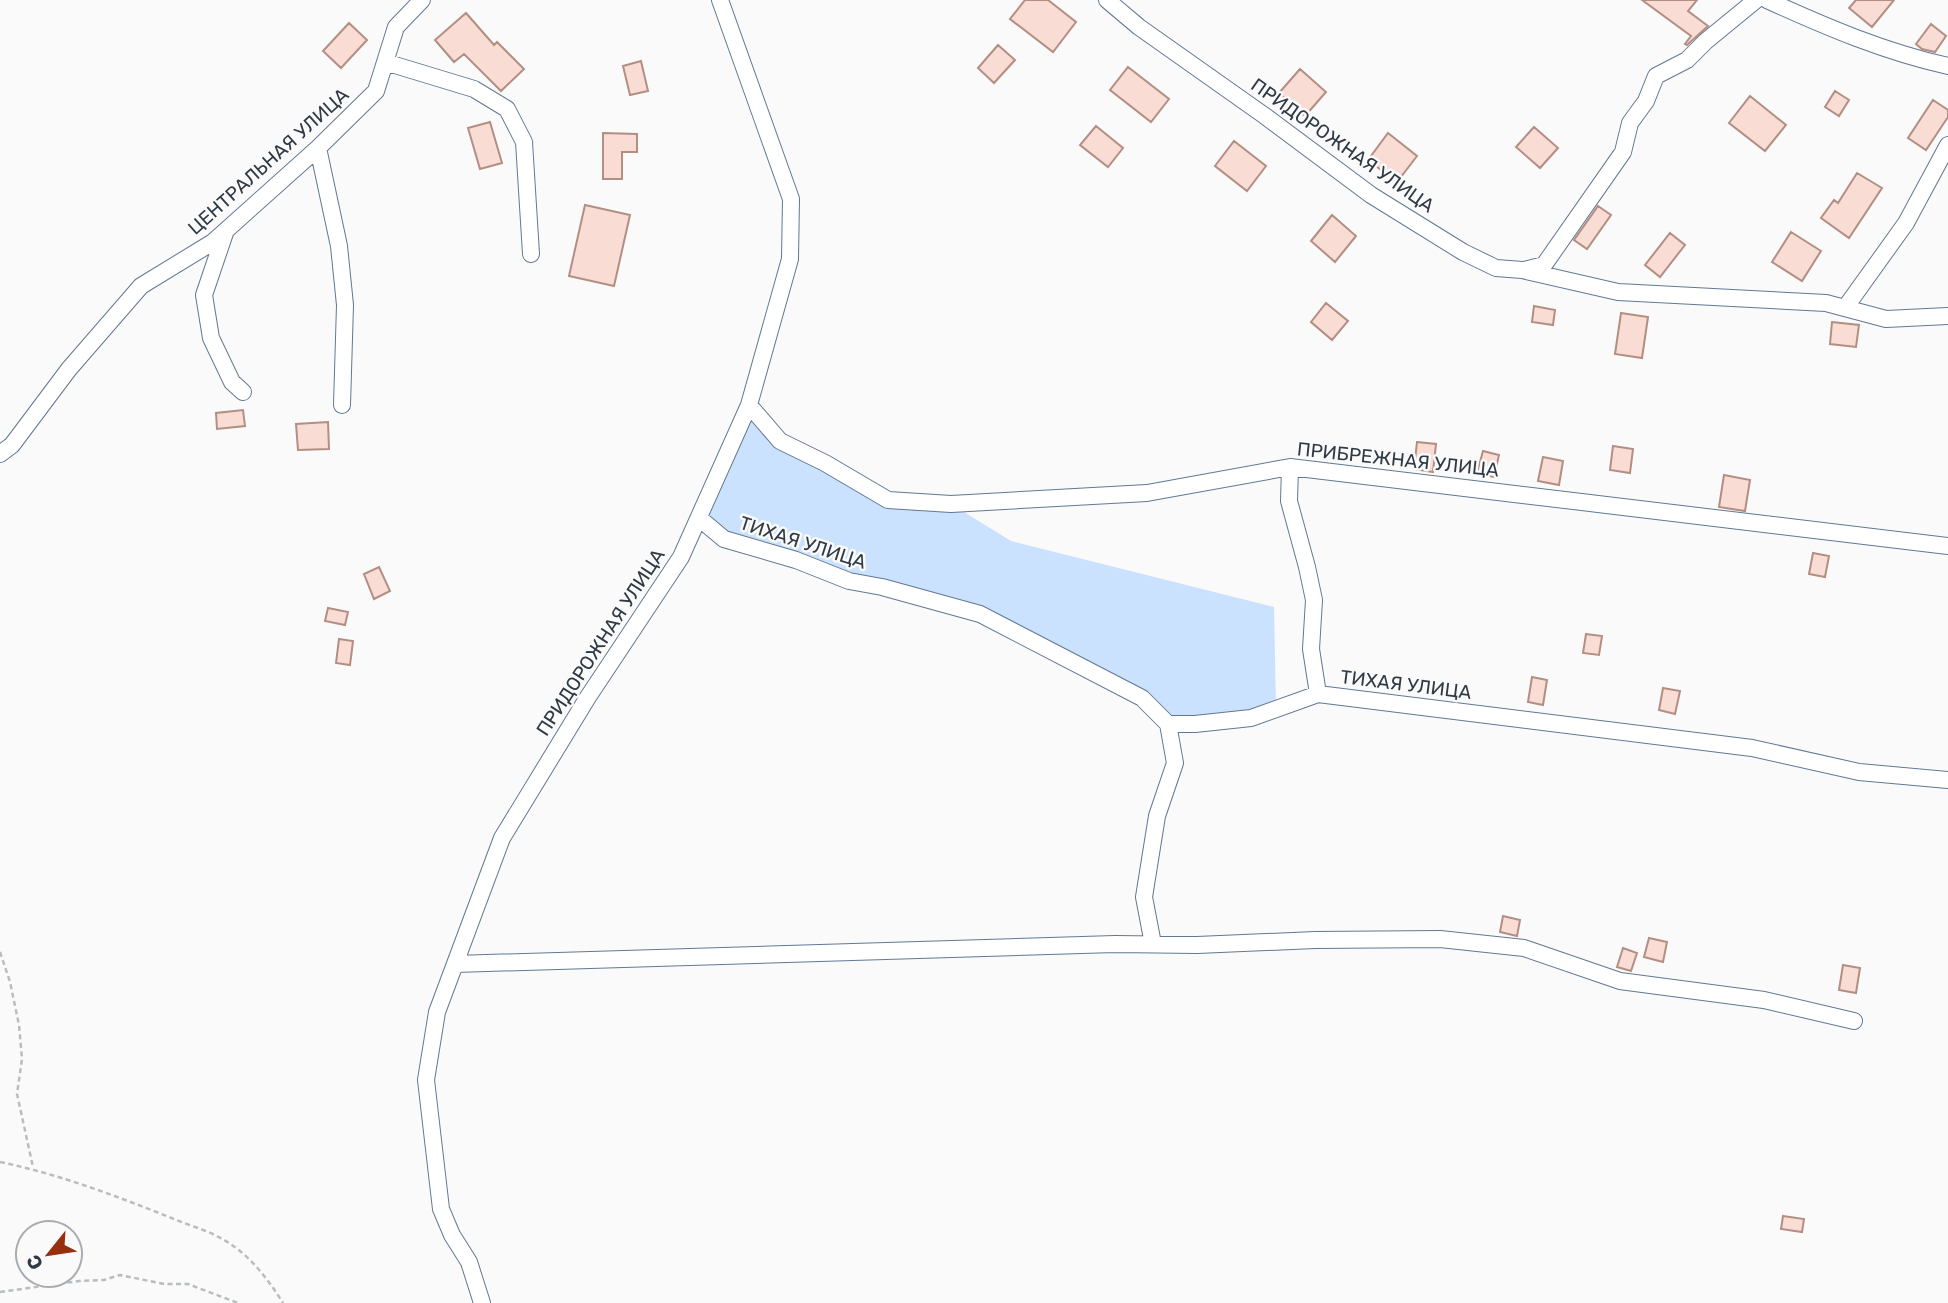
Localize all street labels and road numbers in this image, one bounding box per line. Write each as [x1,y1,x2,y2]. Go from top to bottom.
street label: ПРИДОРОЖНАЯ УЛИЦА [1247,73,1439,218]
street label: ЦЕНТРАЛЬНАЯ УЛИЦА [183,83,354,240]
street label: ПРИБРЕЖНАЯ УЛИЦА [1296,437,1500,482]
street label: ТИХАЯ УЛИЦА [737,511,869,574]
street label: ПРИДОРОЖНАЯ УЛИЦА [531,544,670,740]
street label: ТИХАЯ УЛИЦА [1339,665,1473,704]

